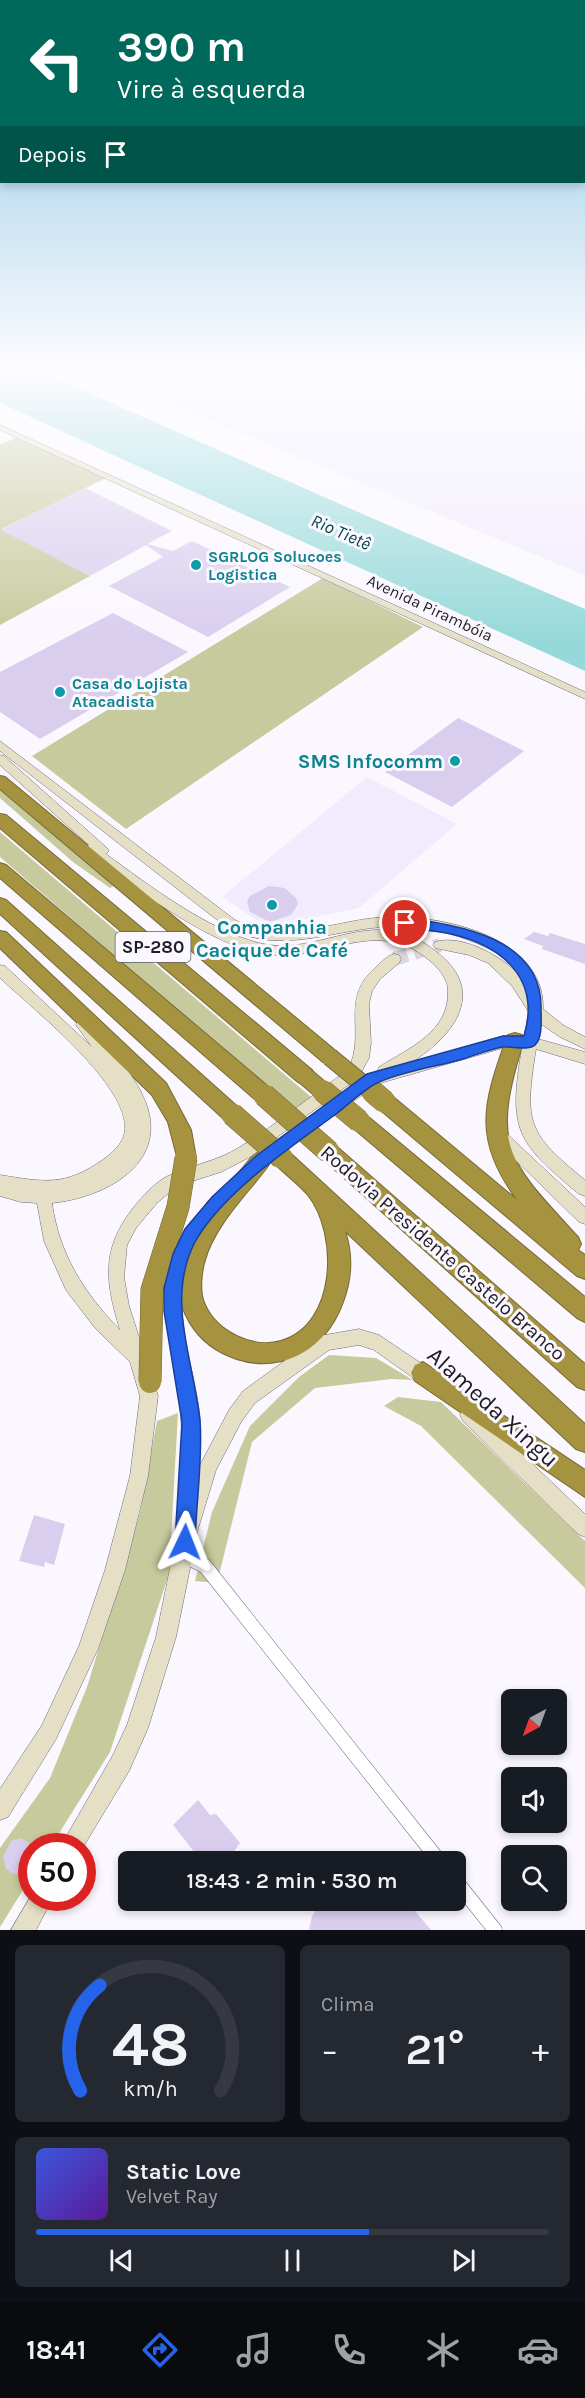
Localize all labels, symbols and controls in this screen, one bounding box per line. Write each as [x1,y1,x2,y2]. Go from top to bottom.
text: 390 m [117,22,246,72]
icon: left [18,24,96,102]
text: Vire à esquerda [117,73,306,105]
icon: arrive [99,138,132,171]
text: Depois [18,142,87,168]
water label: Rio Tietê [308,509,374,555]
place label: SGRLOG Solucoes Logistica [208,547,342,584]
marker: SGRLOG Solucoes Logistica [189,558,203,572]
street label: Avenida Pirambóia [364,571,496,645]
place label: Casa do Lojista Atacadista [72,674,188,711]
marker: Casa do Lojista Atacadista [53,685,67,699]
place label: SMS Infocomm [298,750,443,773]
marker: SMS Infocomm [448,754,462,768]
pin [379,897,430,948]
marker: Companhia Cacique de Café [265,898,279,912]
icon: arrive [388,906,421,939]
place label: Companhia Cacique de Café [196,916,348,962]
road number: SP-280 [116,932,190,962]
street label: Rodovia Presidente Castelo Branco [316,1141,570,1365]
street label: Alameda Xingu [422,1341,564,1473]
position arrow [153,1510,217,1574]
north arrow [501,1689,567,1755]
map controls [501,1689,567,1911]
button: sound [501,1767,567,1833]
speed limit sign: 50 [18,1833,96,1911]
button: search [501,1845,567,1911]
text: 18:43 · 2 min · 530 m [187,1868,397,1894]
text: Clima [321,1993,375,2016]
text: 48 [111,2008,189,2081]
text: 21° [405,2023,465,2075]
text: − [321,2031,338,2069]
text: + [532,2031,549,2069]
text: km/h [123,2076,177,2101]
text: Static Love [126,2159,241,2185]
text: Velvet Ray [126,2185,218,2208]
icon: previous [105,2244,138,2277]
icon: pause [276,2244,309,2277]
icon: next [447,2244,480,2277]
icon: directions [139,2329,181,2371]
icon: music [233,2329,275,2371]
icon: phone [328,2329,370,2371]
icon: climate [422,2329,464,2371]
icon: car [517,2329,559,2371]
text: 18:41 [26,2334,86,2366]

